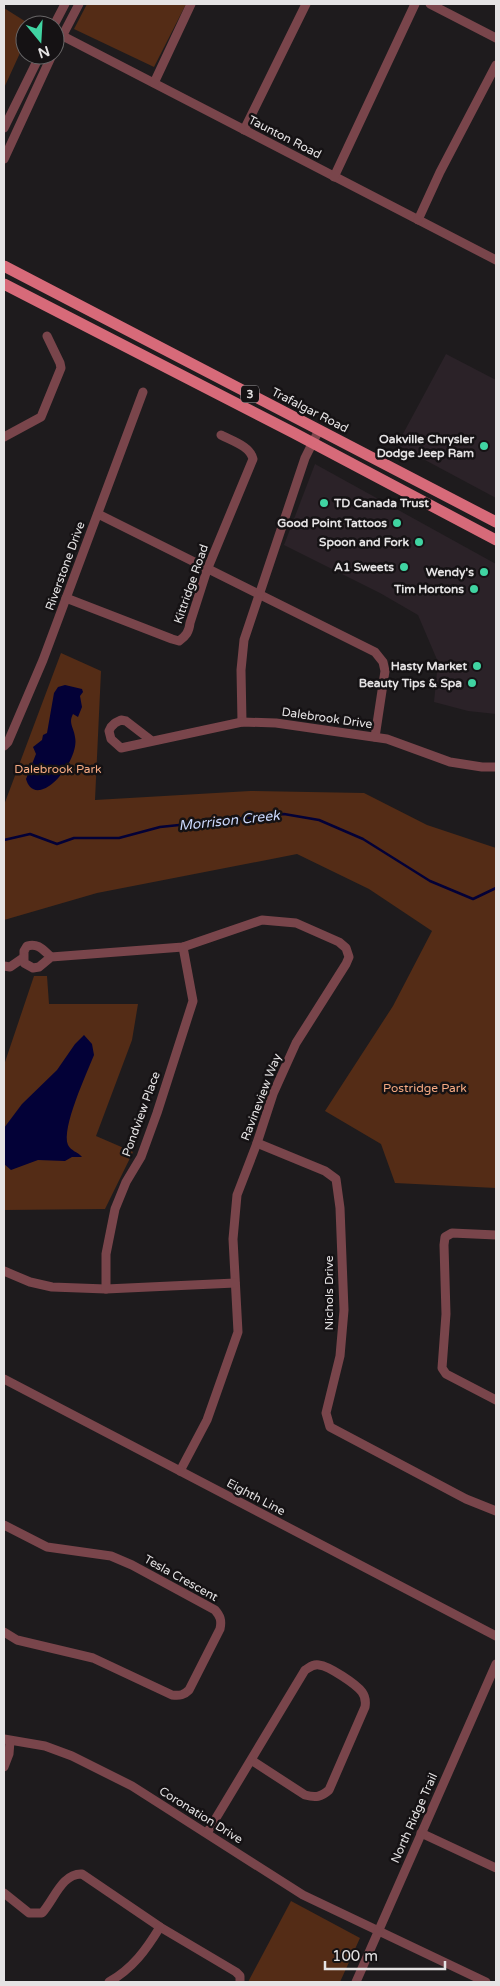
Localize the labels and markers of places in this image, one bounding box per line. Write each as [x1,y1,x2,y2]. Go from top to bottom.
place label: Oakville Chrysler Dodge Jeep Ram [377,432,474,461]
marker: Oakville Chrysler Dodge Jeep Ram [478,440,490,452]
place label: TD Canada Trust [333,496,429,510]
marker: TD Canada Trust [318,497,330,509]
place label: Good Point Tattoos [277,516,387,530]
marker: Good Point Tattoos [391,517,403,529]
place label: Spoon and Fork [319,535,409,550]
marker: Spoon and Fork [413,536,425,548]
place label: A1 Sweets [334,560,394,574]
marker: A1 Sweets [398,561,410,573]
place label: Wendy's [426,565,474,580]
marker: Wendy's [478,566,490,578]
place label: Tim Hortons [393,582,464,596]
marker: Tim Hortons [468,583,480,595]
place label: Hasty Market [391,659,467,674]
marker: Hasty Market [471,660,483,672]
place label: Beauty Tips & Spa [359,676,462,691]
marker: Beauty Tips & Spa [466,677,478,689]

